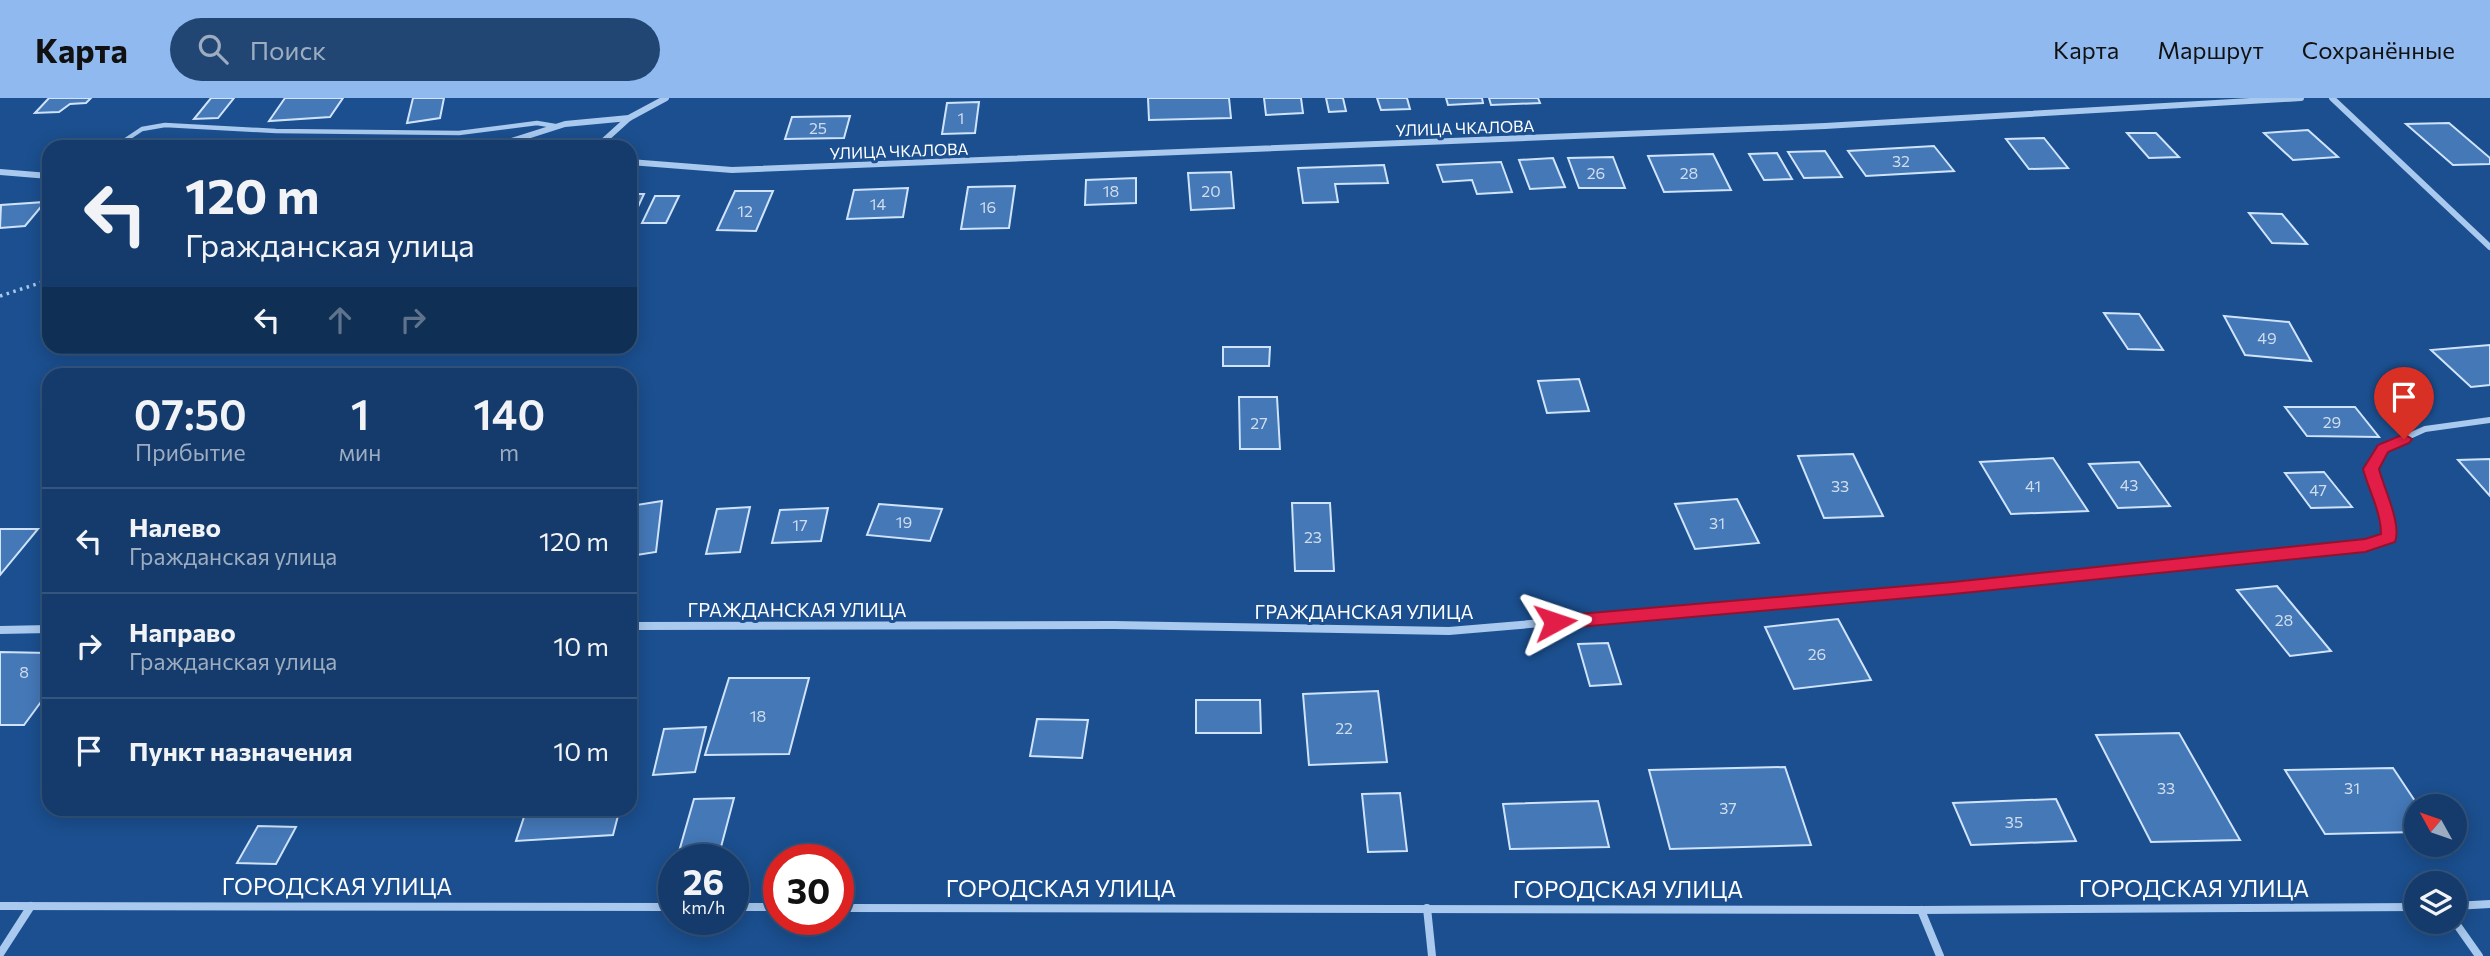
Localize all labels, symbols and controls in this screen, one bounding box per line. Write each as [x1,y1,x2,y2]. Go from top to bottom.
search box [170,18,660,81]
text: Карта [35,29,128,70]
icon: search [194,30,232,68]
text: Поиск [250,34,326,65]
text: Карта [2053,35,2119,64]
text: Маршрут [2157,35,2264,64]
text: Сохранённые [2302,35,2455,64]
house number: 1 [958,108,964,127]
street label: УЛИЦА ЧКАЛОВА [1395,116,1535,139]
house number: 25 [809,118,827,137]
street label: УЛИЦА ЧКАЛОВА [829,139,969,162]
house number: 32 [1892,151,1910,170]
house number: 26 [1587,163,1605,182]
house number: 28 [1680,163,1698,182]
text: 120 m [185,164,319,224]
icon: left [70,168,161,259]
house number: 18 [1103,181,1119,200]
house number: 20 [1201,181,1221,200]
house number: 14 [870,194,887,213]
house number: 16 [980,197,996,216]
house number: 12 [737,201,753,220]
text: Гражданская улица [185,224,475,264]
icon: left [248,301,286,339]
icon: ahead [321,301,359,339]
icon: right [394,301,432,339]
house number: 49 [2257,328,2277,347]
pin [2374,367,2434,439]
icon: arrive [2385,378,2423,416]
text: 07:50 [134,387,247,439]
text: 1 [351,387,369,439]
text: 140 [473,387,545,439]
house number: 29 [2323,412,2341,431]
house number: 27 [1250,413,1268,432]
text: Прибытие [135,438,246,466]
text: мин [339,438,381,466]
text: m [499,438,519,466]
house number: 43 [2120,475,2138,494]
house number: 33 [1831,476,1849,495]
house number: 41 [2025,476,2041,495]
house number: 47 [2309,480,2327,499]
text: Налево [129,511,221,542]
house number: 19 [896,512,912,531]
house number: 31 [1709,513,1725,532]
house number: 17 [792,515,808,534]
icon: left [70,522,108,560]
text: 120 m [539,525,609,556]
house number: 23 [1304,527,1322,546]
text: Гражданская улица [129,542,337,570]
position arrow [1518,585,1592,659]
street label: ГРАЖДАНСКАЯ УЛИЦА [687,598,907,621]
street label: ГРАЖДАНСКАЯ УЛИЦА [1254,600,1474,623]
house number: 28 [2275,610,2293,629]
text: Направо [129,616,236,647]
icon: right [70,627,108,665]
text: 10 m [553,630,609,661]
house number: 26 [1808,644,1826,663]
text: Гражданская улица [129,647,337,675]
house number: 8 [19,662,29,681]
house number: 18 [750,706,766,725]
house number: 22 [1335,718,1353,737]
icon: arrive [70,732,108,770]
text: Пункт назначения [129,735,353,766]
text: 10 m [553,735,609,766]
house number: 33 [2157,778,2175,797]
house number: 31 [2344,778,2360,797]
north arrow [2404,794,2468,858]
map controls [2404,794,2467,934]
house number: 37 [1719,798,1737,817]
house number: 35 [2005,812,2023,831]
speed limit sign: 30 [763,844,854,935]
text: 26 [683,859,724,902]
button: layers [2404,871,2467,934]
street label: ГОРОДСКАЯ УЛИЦА [222,872,452,900]
street label: ГОРОДСКАЯ УЛИЦА [946,874,1176,902]
street label: ГОРОДСКАЯ УЛИЦА [2079,874,2309,902]
street label: ГОРОДСКАЯ УЛИЦА [1513,875,1743,903]
text: km/h [682,896,725,918]

